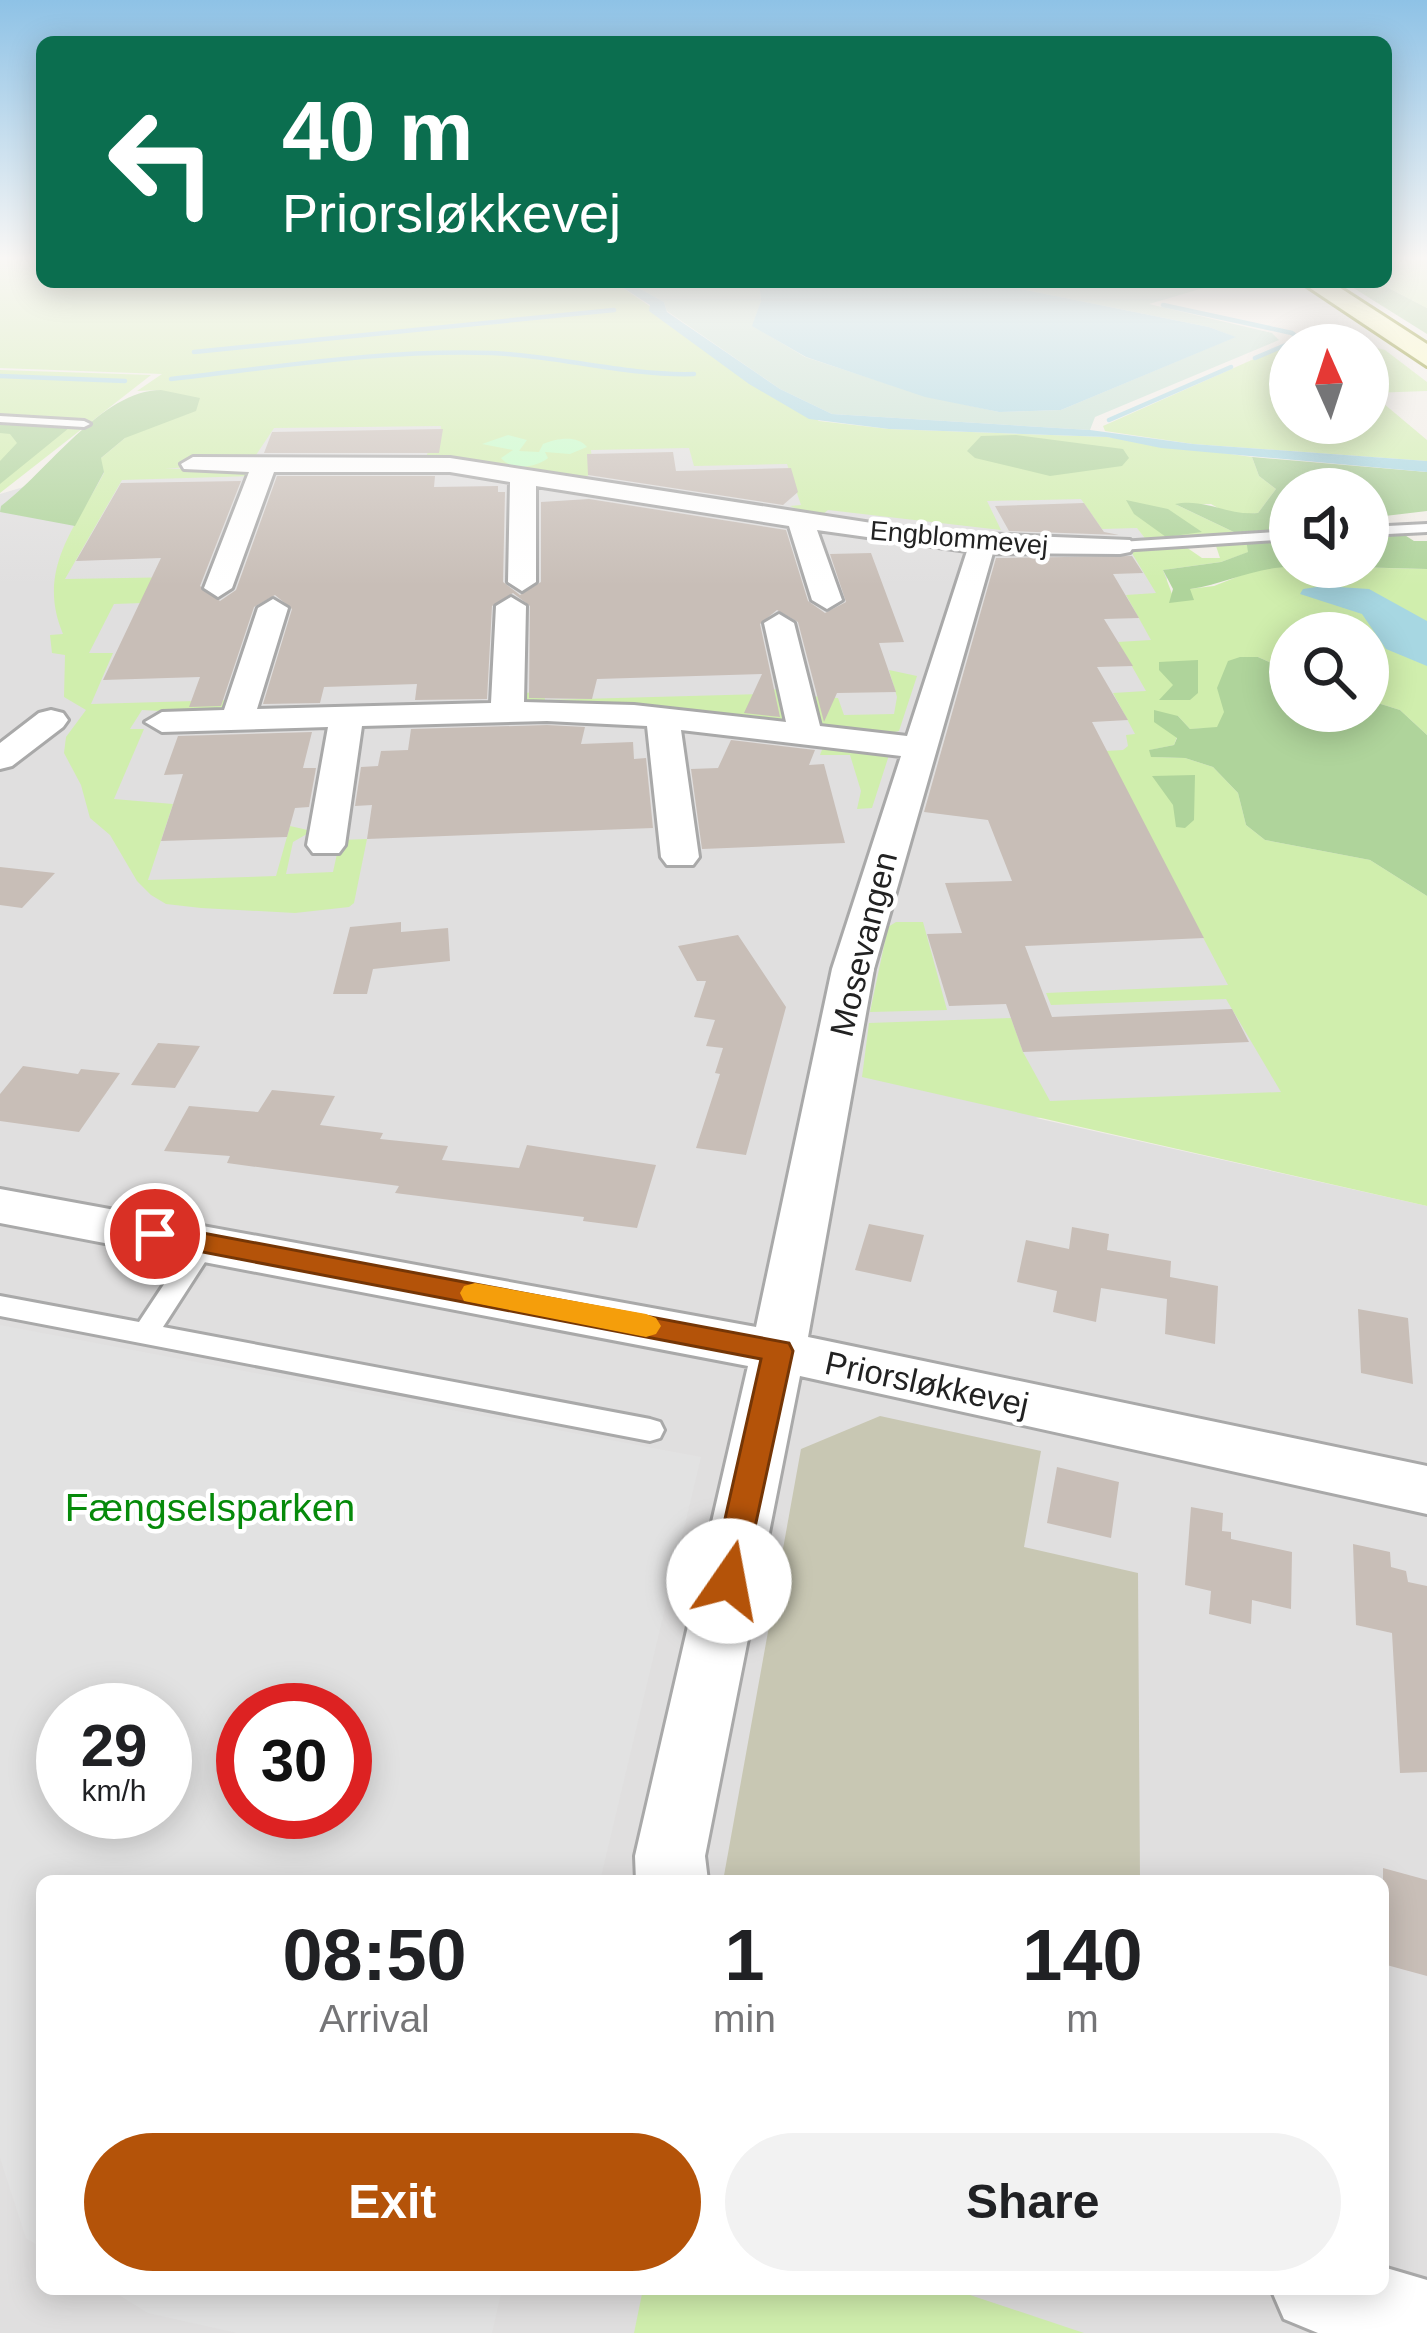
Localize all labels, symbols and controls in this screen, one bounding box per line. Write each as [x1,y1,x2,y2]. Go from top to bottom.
icon: left [84,84,240,240]
text: 40 m [282,84,473,178]
text: Priorsløkkevej [282,183,621,243]
north arrow [1269,324,1389,444]
map controls [1269,324,1389,732]
button: sound [1269,468,1389,588]
street label: Engblommevej [869,515,1049,561]
button: search [1269,612,1389,732]
street label: Mosevangen [823,848,904,1040]
pin [104,1183,206,1285]
icon: arrive [122,1201,188,1267]
street label: Priorsløkkevej [822,1344,1032,1423]
park label: Fængselsparken [65,1486,355,1529]
position arrow [666,1518,792,1644]
speed limit sign: 30 [216,1683,372,1839]
text: 29 [81,1712,147,1779]
text: km/h [81,1774,147,1807]
text: 08:50 [282,1915,467,1995]
text: 1 [724,1915,765,1995]
text: 140 [1022,1915,1143,1995]
text: Arrival [319,1997,430,2040]
text: min [713,1997,776,2040]
text: m [1066,1997,1099,2040]
button: Exit [84,2133,701,2271]
button: Share [725,2133,1341,2271]

